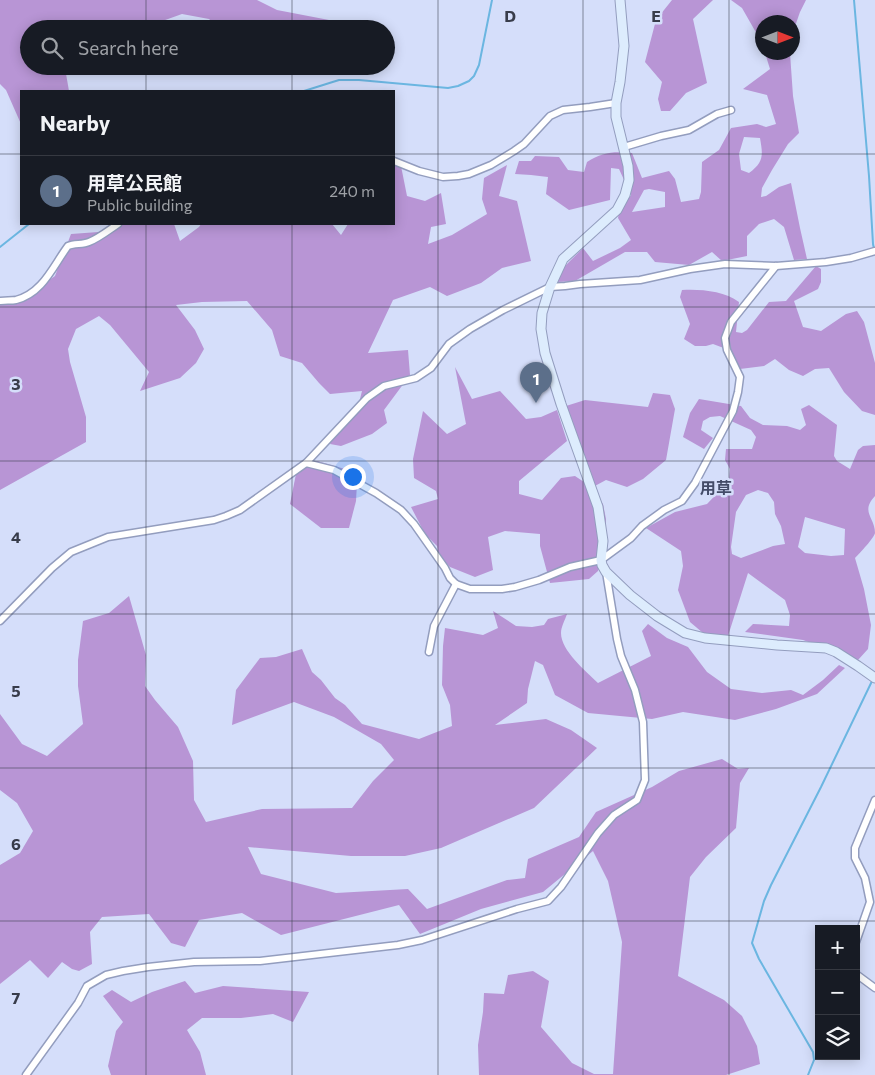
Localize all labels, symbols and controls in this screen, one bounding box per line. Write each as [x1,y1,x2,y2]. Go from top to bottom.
text: D [504,6,516,25]
text: E [651,6,661,25]
north arrow [755,15,800,60]
search box [20,20,395,75]
icon: search [38,34,66,62]
text: Search here [78,36,178,59]
text: Nearby [40,110,110,135]
text: 用草公民館 [87,171,182,194]
text: 1 [52,181,60,200]
text: 240 m [329,181,375,200]
text: Public building [87,195,192,214]
pin: 1 [520,362,552,403]
text: 3 [11,374,21,393]
your location [340,464,366,490]
district label: 用草 [700,478,732,497]
text: 4 [11,527,21,546]
text: 5 [11,681,21,700]
text: 6 [11,834,21,853]
map controls [815,925,860,1060]
button: + [815,925,860,970]
button: − [815,970,860,1015]
text: 7 [12,988,21,1007]
button: layers [815,1015,860,1060]

